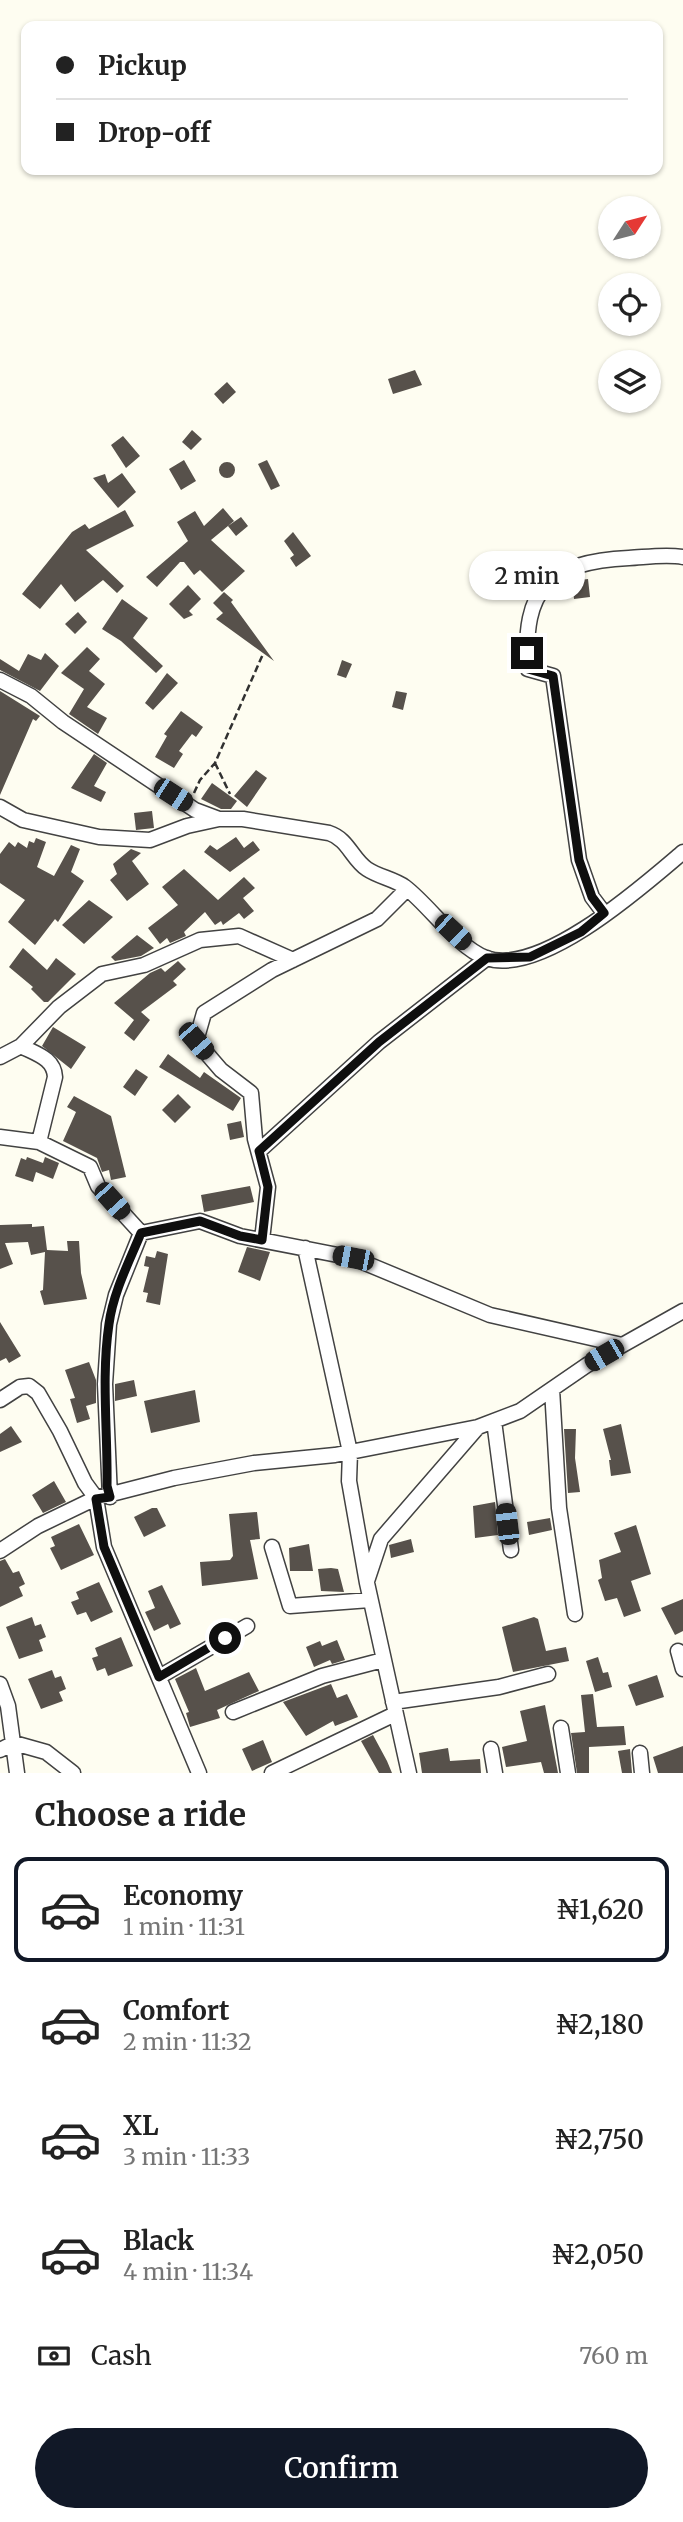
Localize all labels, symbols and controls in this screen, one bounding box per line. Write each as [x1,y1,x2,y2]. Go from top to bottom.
text: Pickup [98,49,187,82]
text: Drop-off [98,116,211,149]
north arrow [598,196,662,259]
map controls [598,196,661,413]
button: locate [598,273,661,336]
button: layers [598,350,661,413]
callout: 2 min [469,552,585,600]
text: 2 min [495,561,559,590]
route end [511,637,543,669]
car [150,775,197,815]
car [431,910,476,954]
car [175,1018,218,1064]
car [91,1178,134,1224]
car [331,1244,376,1272]
car [581,1335,628,1375]
car [495,1502,520,1546]
route start [209,1622,241,1654]
text: Choose a ride [35,1795,246,1835]
icon: car [39,1878,102,1941]
text: Economy [123,1879,243,1912]
text: ₦1,620 [556,1893,644,1926]
text: 1 min · 11:31 [123,1912,245,1941]
icon: car [39,1993,102,2056]
text: Comfort [123,1994,229,2027]
text: ₦2,180 [555,2008,644,2041]
text: 2 min · 11:32 [123,2027,252,2056]
icon: car [39,2108,102,2171]
text: XL [123,2109,159,2142]
text: ₦2,750 [554,2123,644,2156]
text: 3 min · 11:33 [123,2142,250,2171]
icon: car [39,2223,102,2286]
text: Black [123,2224,194,2257]
text: ₦2,050 [551,2238,644,2271]
text: 4 min · 11:34 [123,2257,253,2286]
icon: cash [35,2337,73,2375]
text: Cash [91,2339,152,2372]
text: 760 m [579,2341,648,2370]
button: Confirm [35,2428,648,2508]

